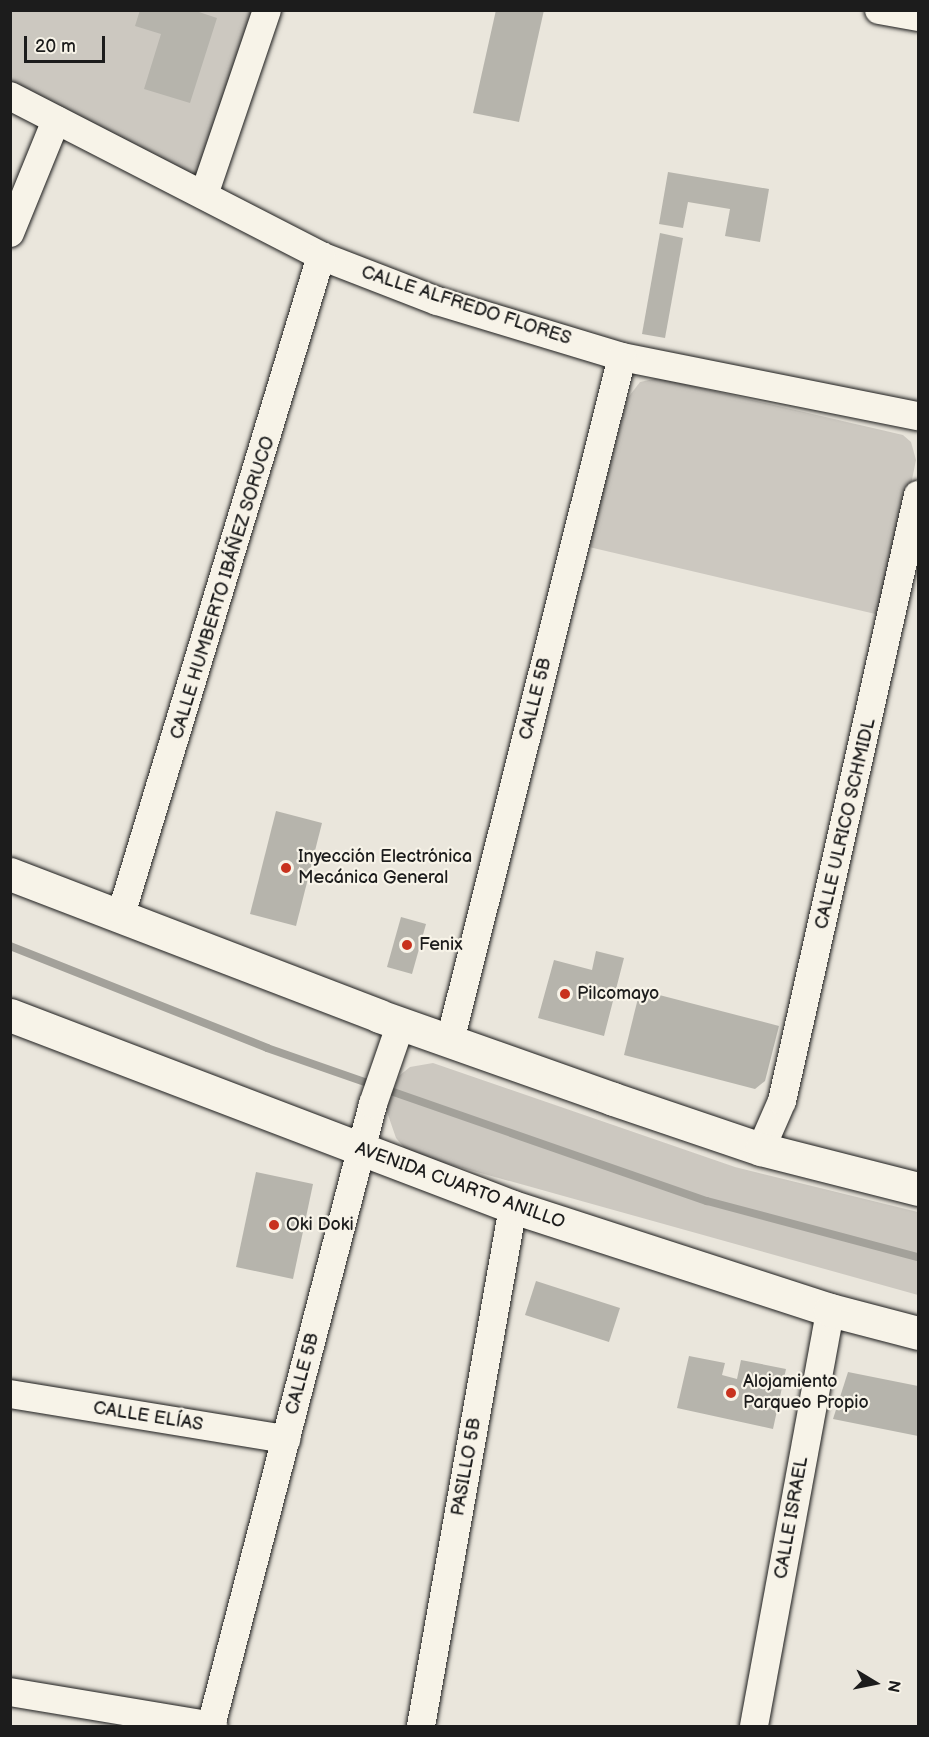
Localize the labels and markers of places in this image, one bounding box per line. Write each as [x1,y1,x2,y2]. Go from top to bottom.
place label: Inyección Electrónica Mecánica General [298,847,472,890]
marker: Inyección Electrónica Mecánica General [279,861,293,875]
place label: Fenix [419,934,463,956]
marker: Fenix [400,938,414,952]
place label: Pilcomayo [577,983,659,1005]
marker: Pilcomayo [558,987,572,1001]
place label: Oki Doki [286,1214,354,1236]
marker: Oki Doki [267,1218,281,1232]
place label: Alojamiento Parqueo Propio [743,1372,869,1414]
marker: Alojamiento Parqueo Propio [724,1386,738,1400]

